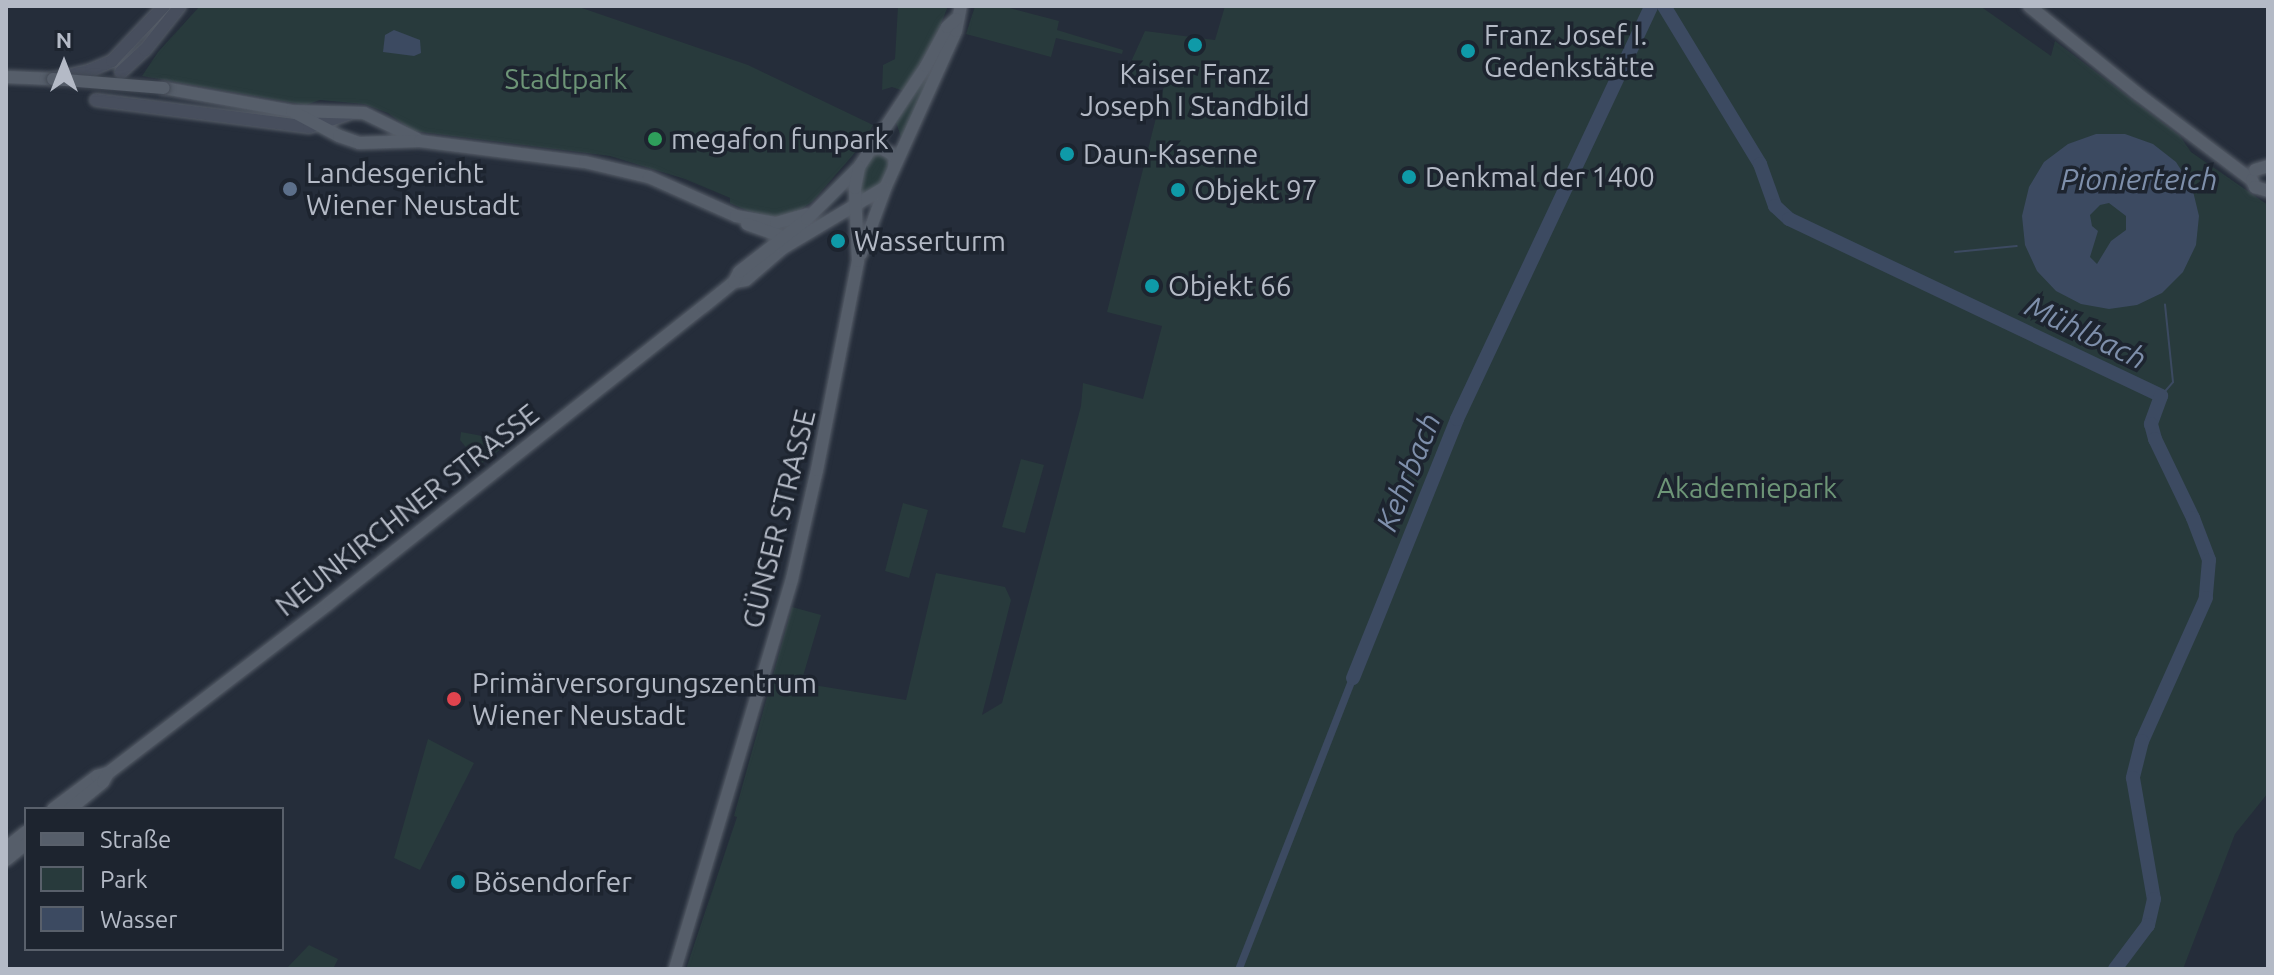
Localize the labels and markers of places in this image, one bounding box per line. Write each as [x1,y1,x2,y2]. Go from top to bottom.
place label: Franz Josef I. Gedenkstätte [1484,18,1655,84]
marker: Kaiser Franz Joseph I Standbild [1186,36,1204,54]
marker: Franz Josef I. Gedenkstätte [1459,42,1477,60]
place label: Kaiser Franz Joseph I Standbild [1080,57,1310,123]
place label: megafon funpark [671,122,889,156]
marker: megafon funpark [646,130,664,148]
place label: Daun-Kaserne [1083,137,1258,171]
marker: Daun-Kaserne [1058,145,1076,163]
place label: Landesgericht Wiener Neustadt [306,156,519,222]
place label: Denkmal der 1400 [1425,160,1655,194]
marker: Denkmal der 1400 [1400,168,1418,186]
place label: Objekt 97 [1194,173,1317,207]
marker: Landesgericht Wiener Neustadt [281,180,299,198]
marker: Objekt 97 [1169,181,1187,199]
place label: Wasserturm [854,224,1006,258]
marker: Wasserturm [829,232,847,250]
place label: Objekt 66 [1168,269,1291,303]
marker: Objekt 66 [1143,277,1161,295]
place label: Primärversorgungszentrum Wiener Neustadt [472,666,817,732]
marker: Primärversorgungszentrum Wiener Neustadt [443,688,465,710]
place label: Bösendorfer [474,865,632,899]
marker: Bösendorfer [449,873,467,891]

